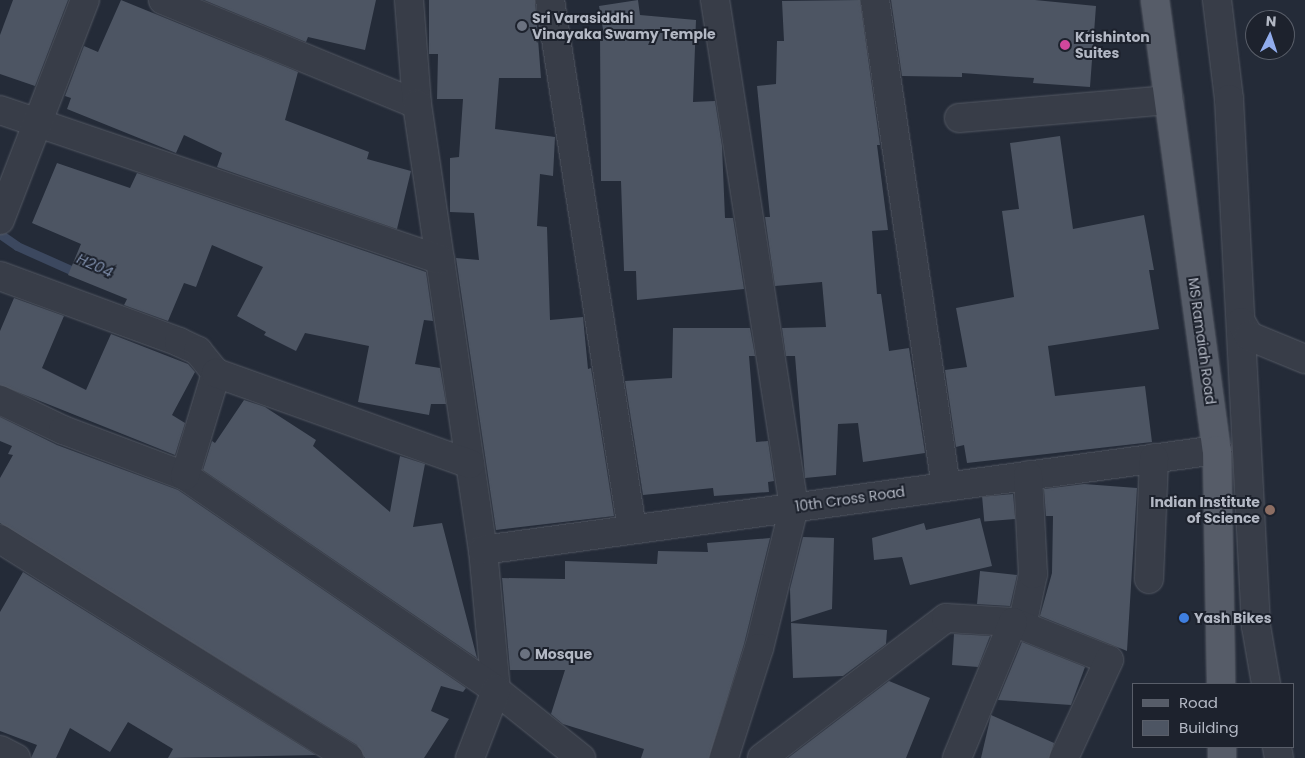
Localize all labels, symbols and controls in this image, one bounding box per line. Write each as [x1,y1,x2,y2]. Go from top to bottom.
place label: Sri Varasiddhi Vinayaka Swamy Temple [532,10,716,42]
north arrow [1245,10,1295,60]
text: N [1265,11,1277,31]
marker: Sri Varasiddhi Vinayaka Swamy Temple [516,20,528,32]
place label: Krishinton Suites [1075,29,1150,62]
marker: Krishinton Suites [1059,39,1071,51]
water label: H204 [74,249,116,281]
street label: MS Ramaiah Road [1185,277,1219,405]
street label: 10th Cross Road [794,483,906,515]
place label: Indian Institute of Science [1150,494,1260,526]
marker: Indian Institute of Science [1264,504,1276,516]
place label: Yash Bikes [1194,610,1272,626]
marker: Yash Bikes [1178,612,1190,624]
place label: Mosque [535,646,592,662]
marker: Mosque [519,648,531,660]
legend [1132,683,1295,748]
text: Road [1179,692,1218,713]
text: Building [1179,717,1239,738]

